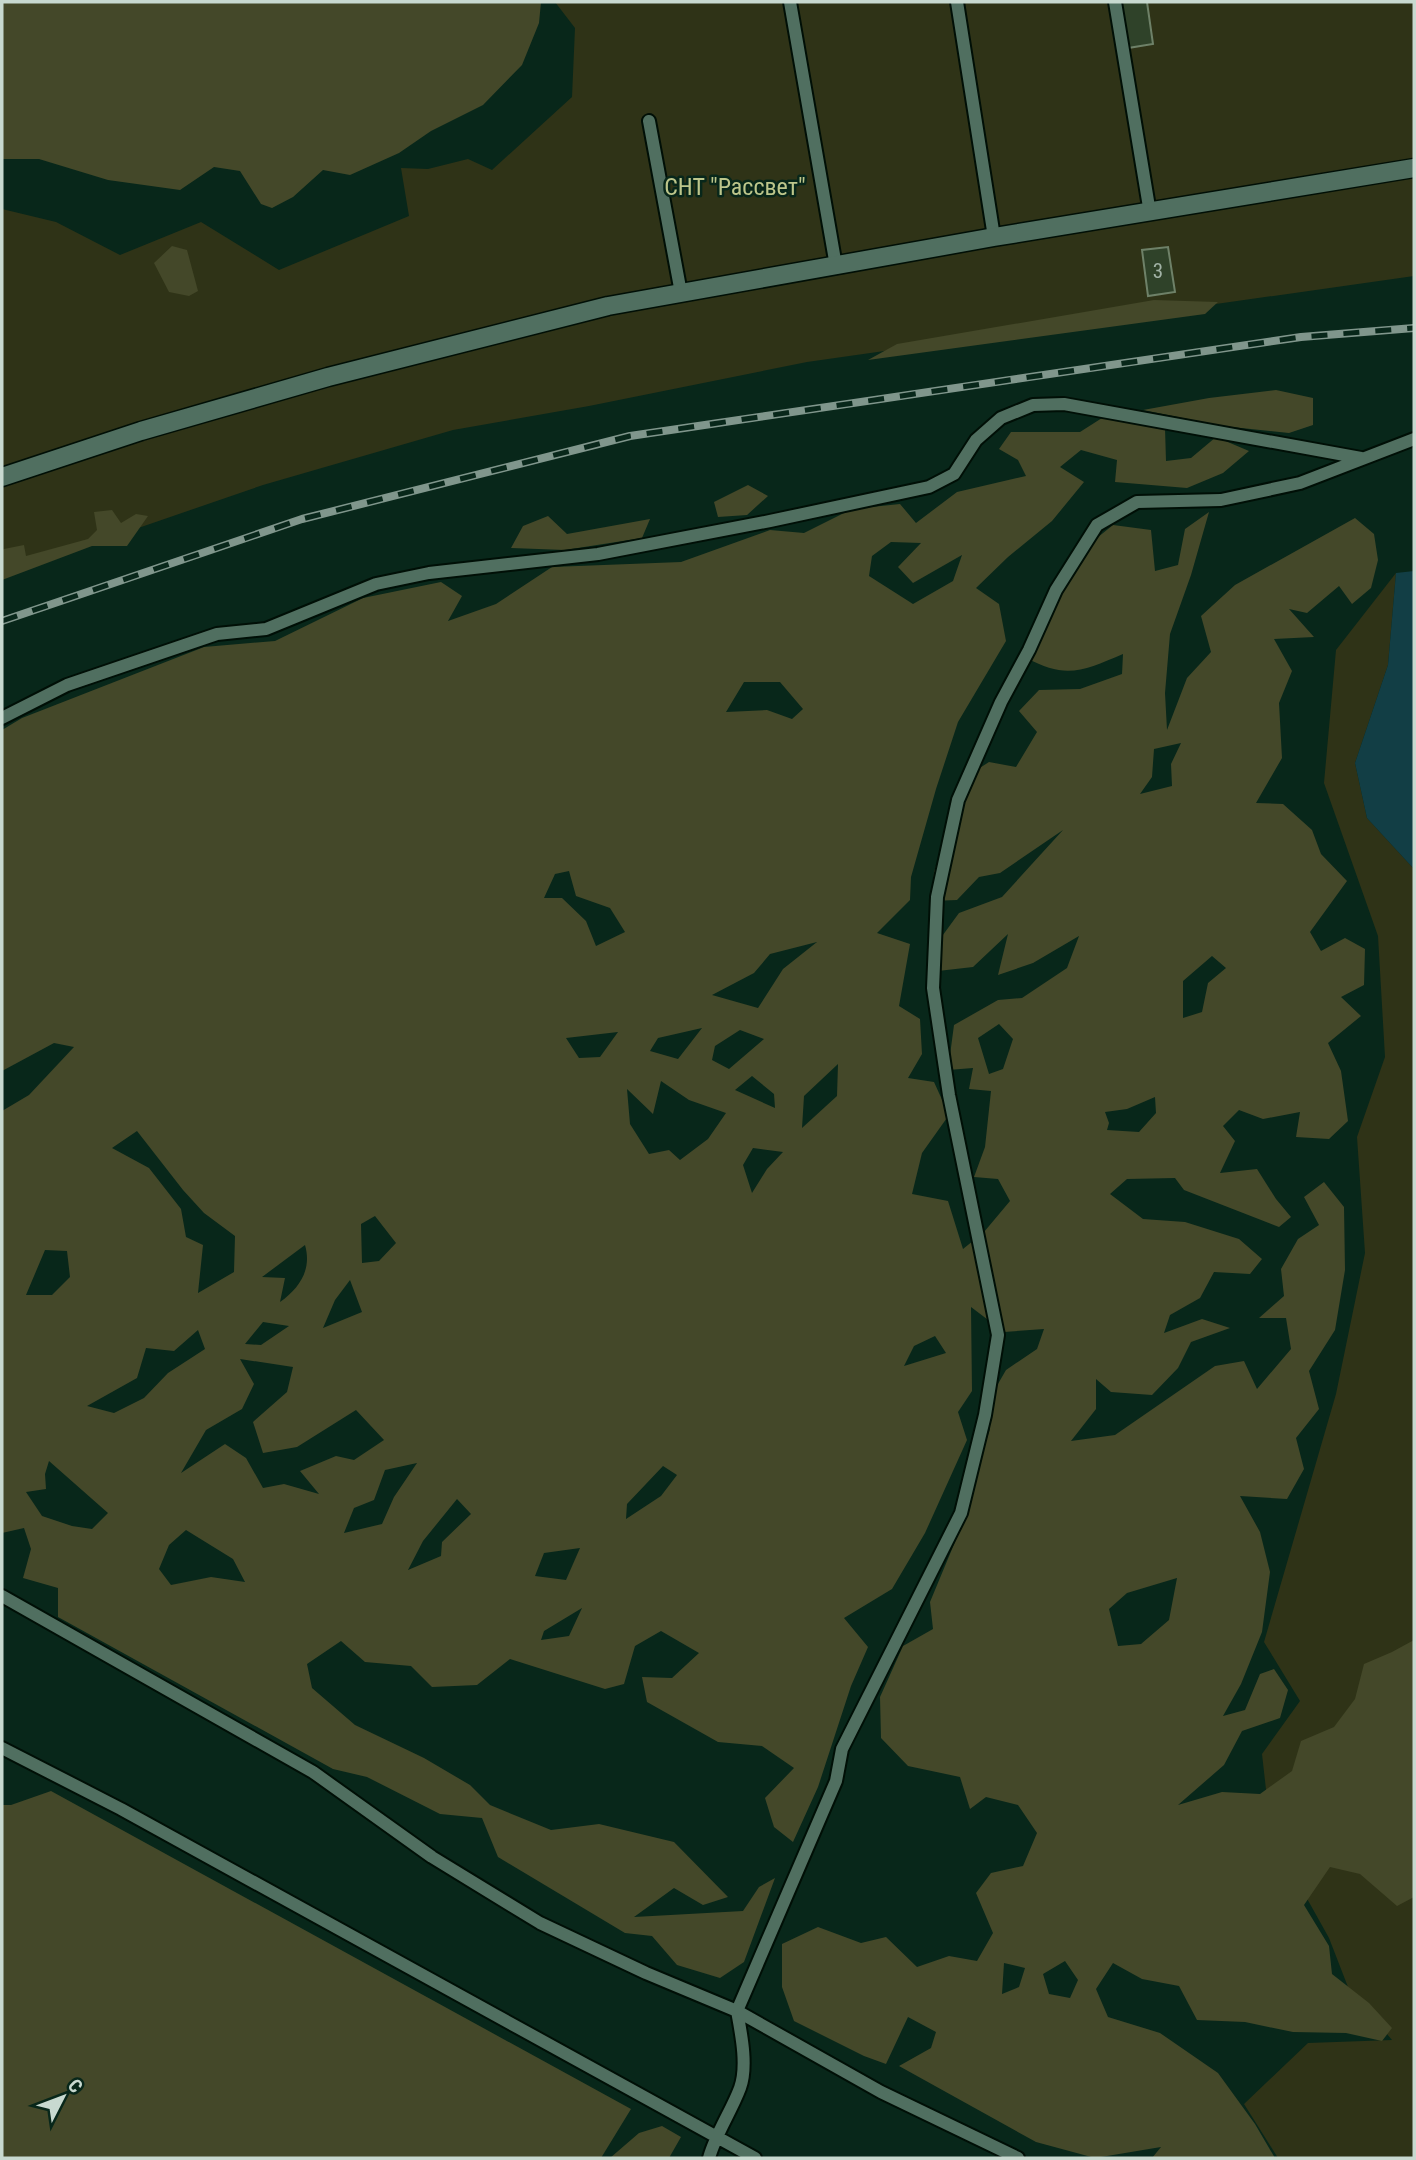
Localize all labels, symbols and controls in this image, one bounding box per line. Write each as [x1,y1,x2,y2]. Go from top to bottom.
park label: СНТ "Рассвет" [664,173,806,201]
house number: 3 [1153,259,1163,283]
north arrow [28,2062,98,2132]
text: С [63,2074,88,2098]

